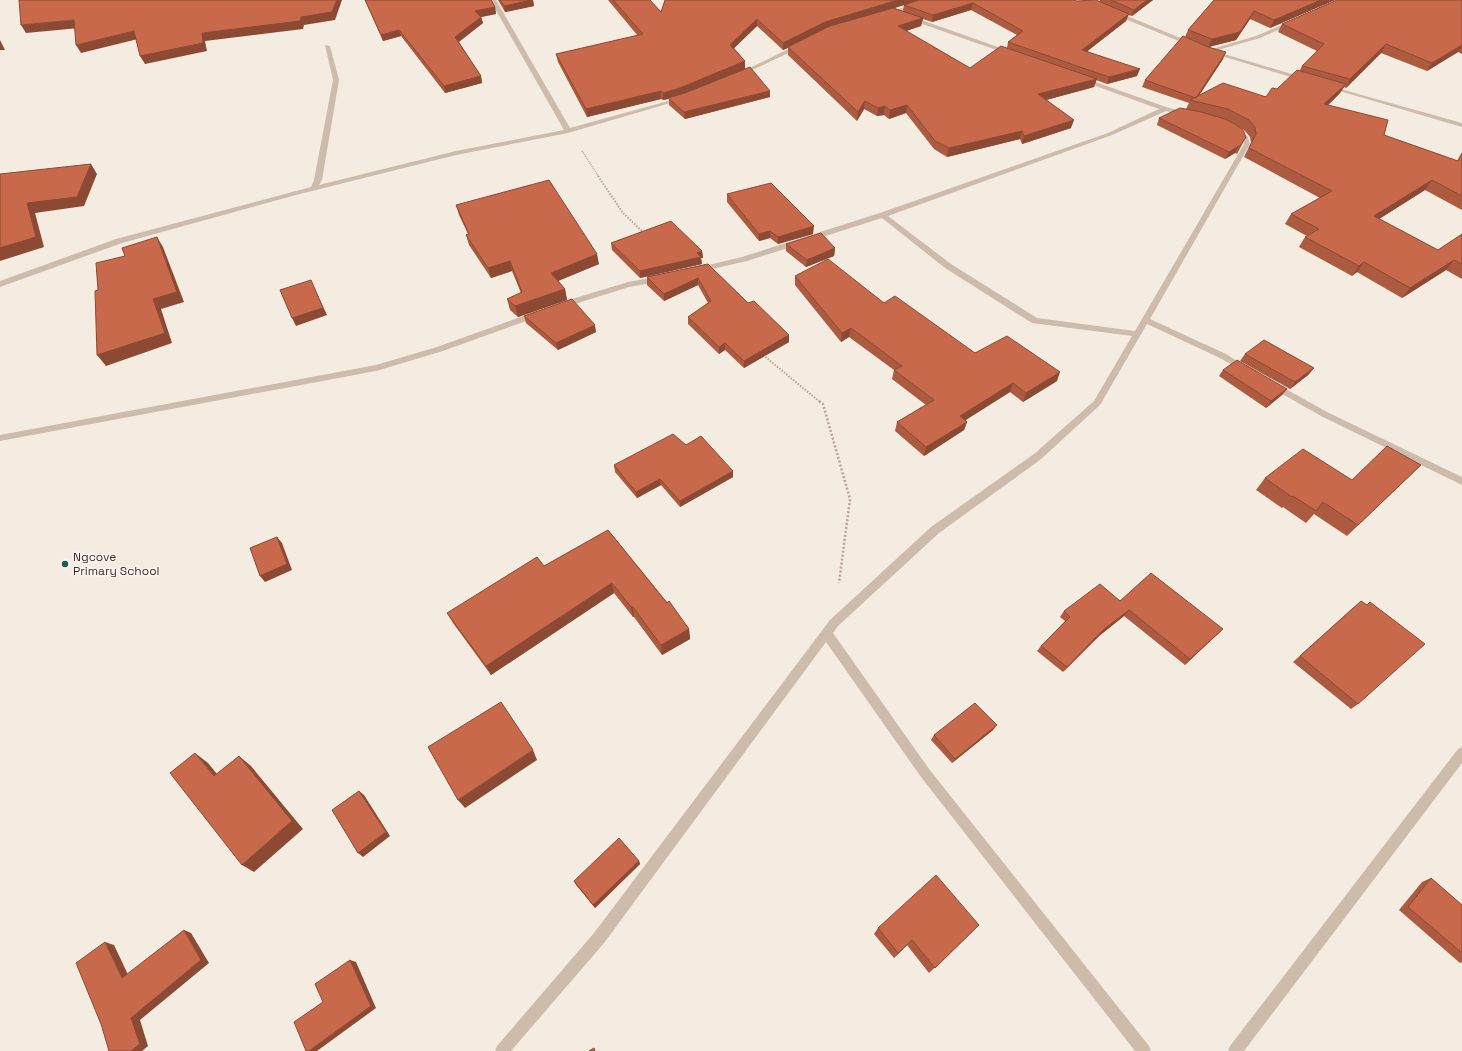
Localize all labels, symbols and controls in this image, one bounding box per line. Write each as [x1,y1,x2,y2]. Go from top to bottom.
place label: Ngcove Primary School [73,549,160,579]
marker: Ngcove Primary School [60,559,70,569]

